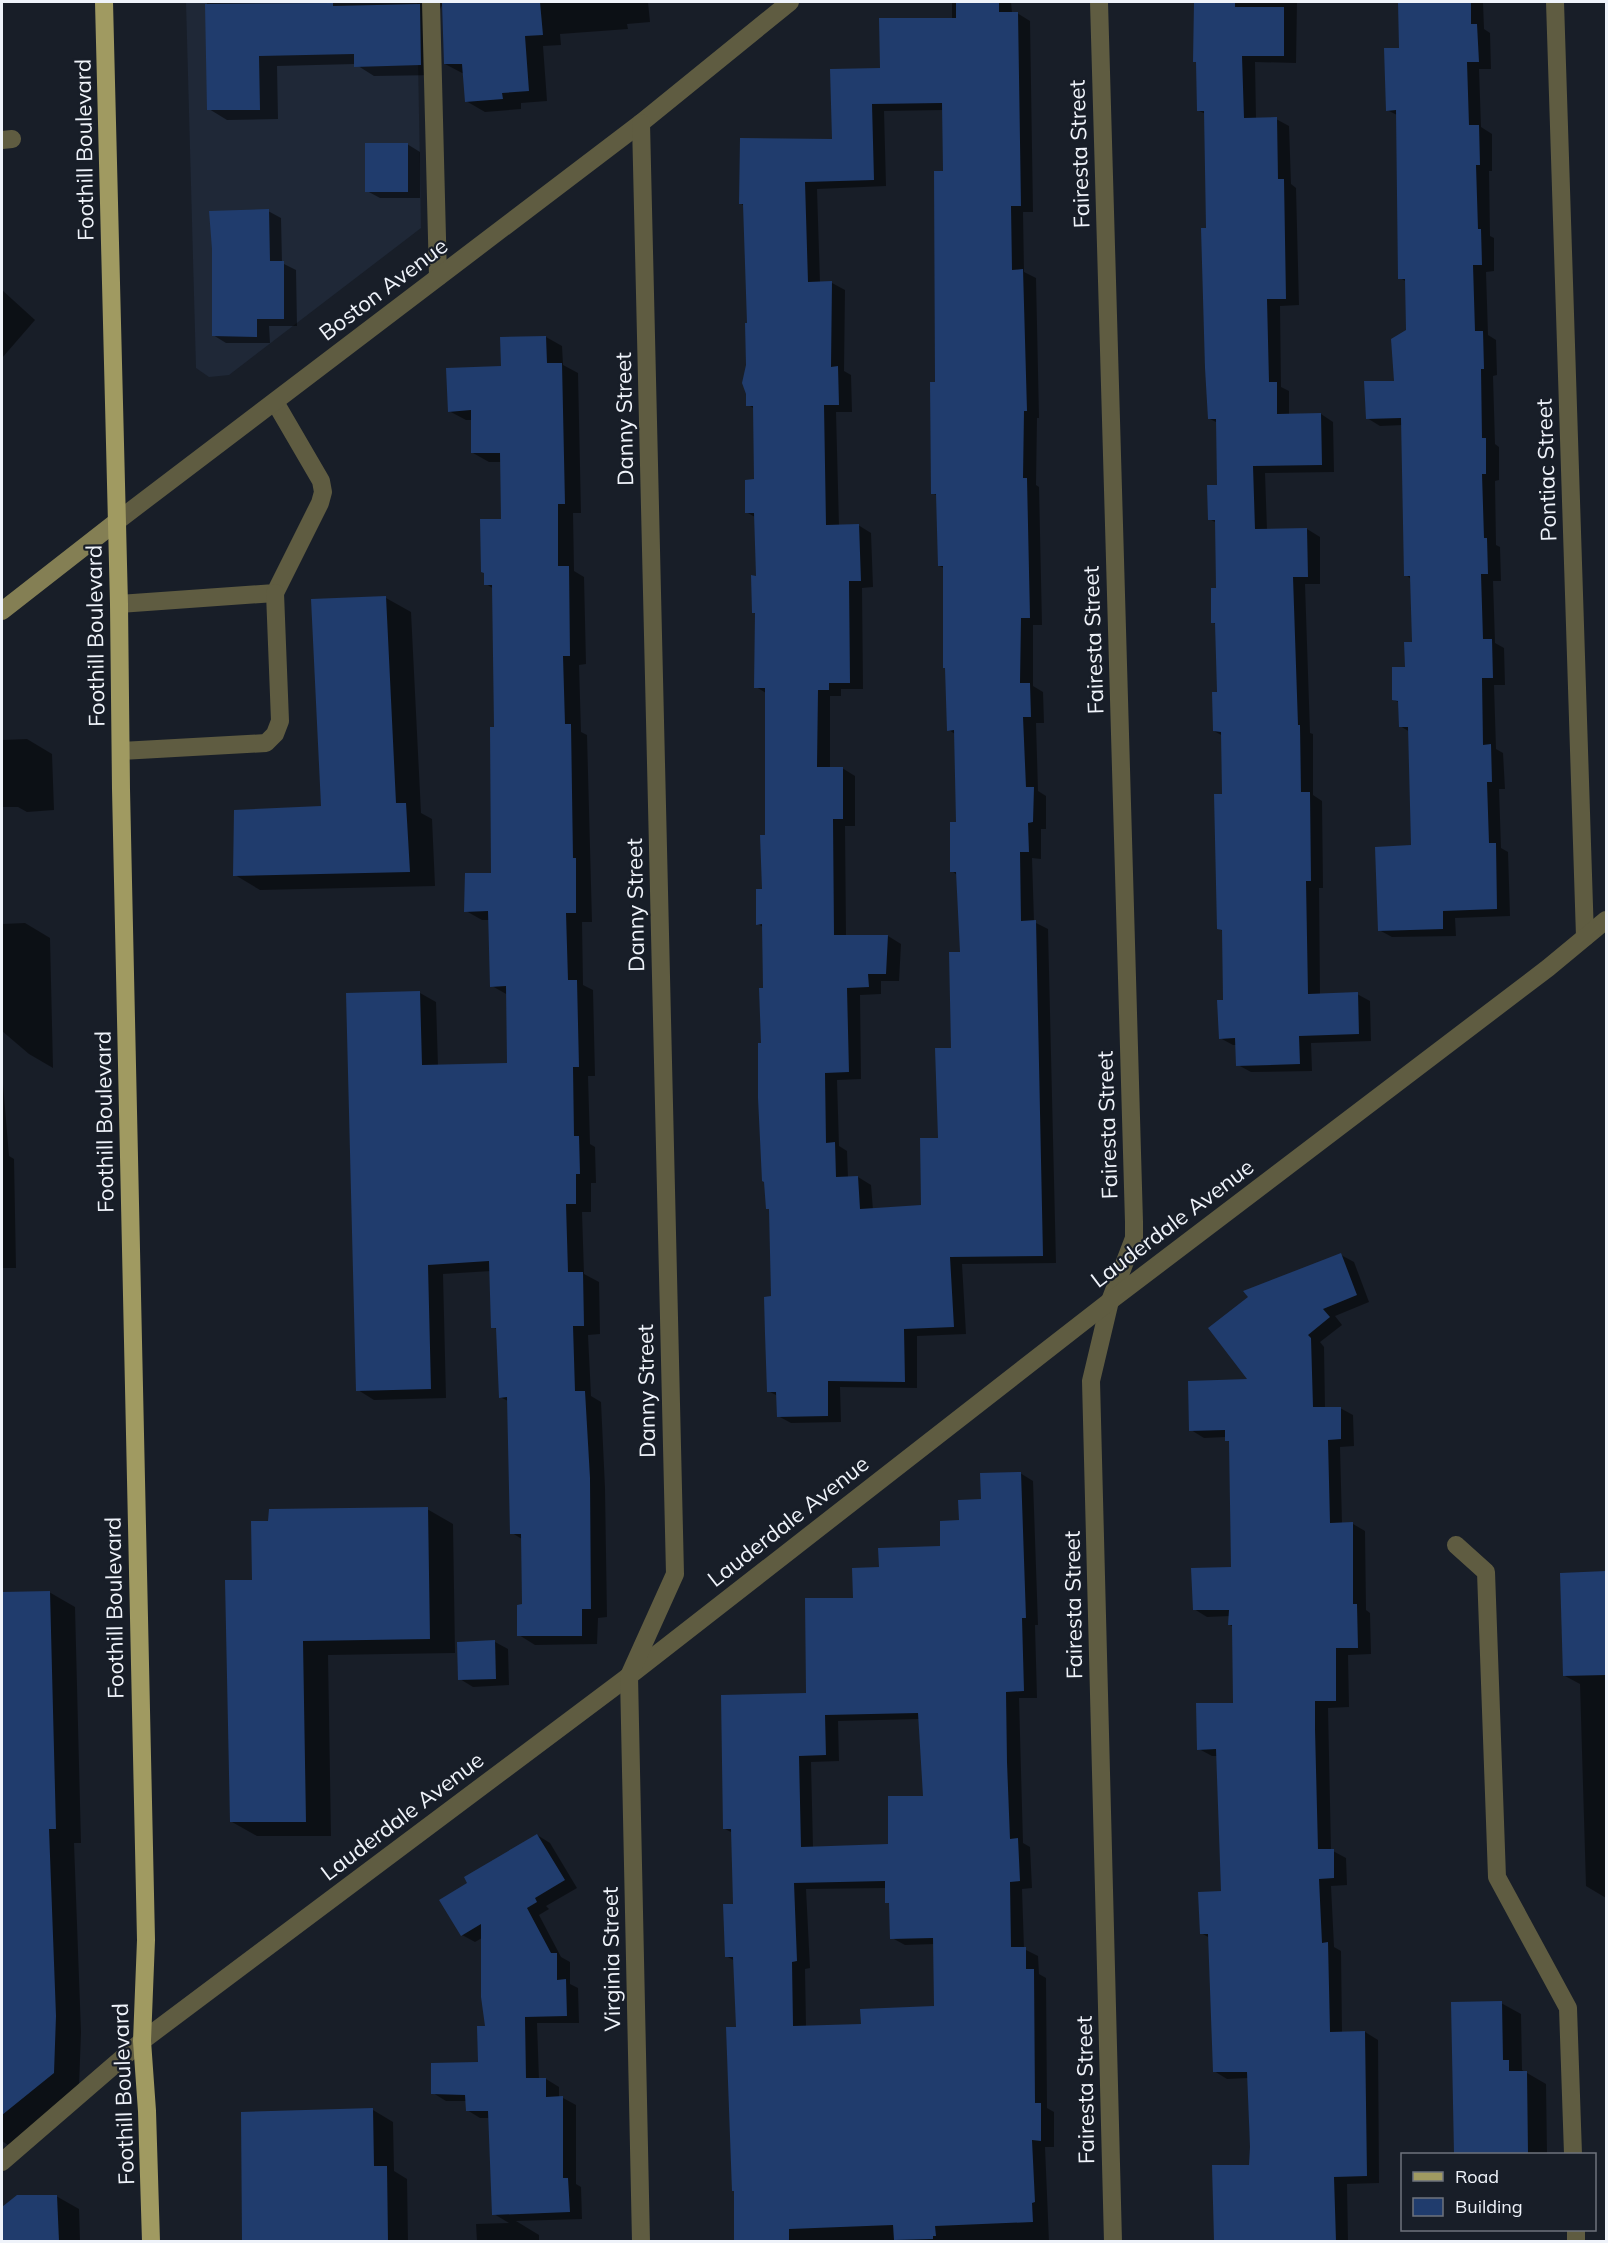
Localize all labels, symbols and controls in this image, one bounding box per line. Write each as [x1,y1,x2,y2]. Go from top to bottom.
street label: Foothill Boulevard [68,59,100,241]
street label: Fairesta Street [1062,79,1096,229]
street label: Boston Avenue [313,232,453,346]
street label: Danny Street [609,352,639,486]
street label: Pontiac Street [1530,398,1562,542]
street label: Foothill Boulevard [79,545,111,727]
street label: Fairesta Street [1076,565,1110,715]
street label: Danny Street [620,838,650,972]
street label: Foothill Boulevard [88,1031,120,1213]
street label: Fairesta Street [1090,1050,1124,1200]
street label: Lauderdale Avenue [1085,1153,1259,1293]
street label: Danny Street [631,1324,661,1458]
street label: Lauderdale Avenue [702,1449,874,1593]
street label: Foothill Boulevard [98,1517,130,1699]
street label: Fairesta Street [1058,1530,1088,1679]
street label: Lauderdale Avenue [315,1746,489,1886]
street label: Virginia Street [596,1886,626,2032]
street label: Foothill Boulevard [106,2003,140,2185]
street label: Fairesta Street [1070,2015,1100,2164]
legend [1401,2153,1596,2231]
text: Road [1455,2165,1499,2188]
text: Building [1455,2195,1523,2218]

